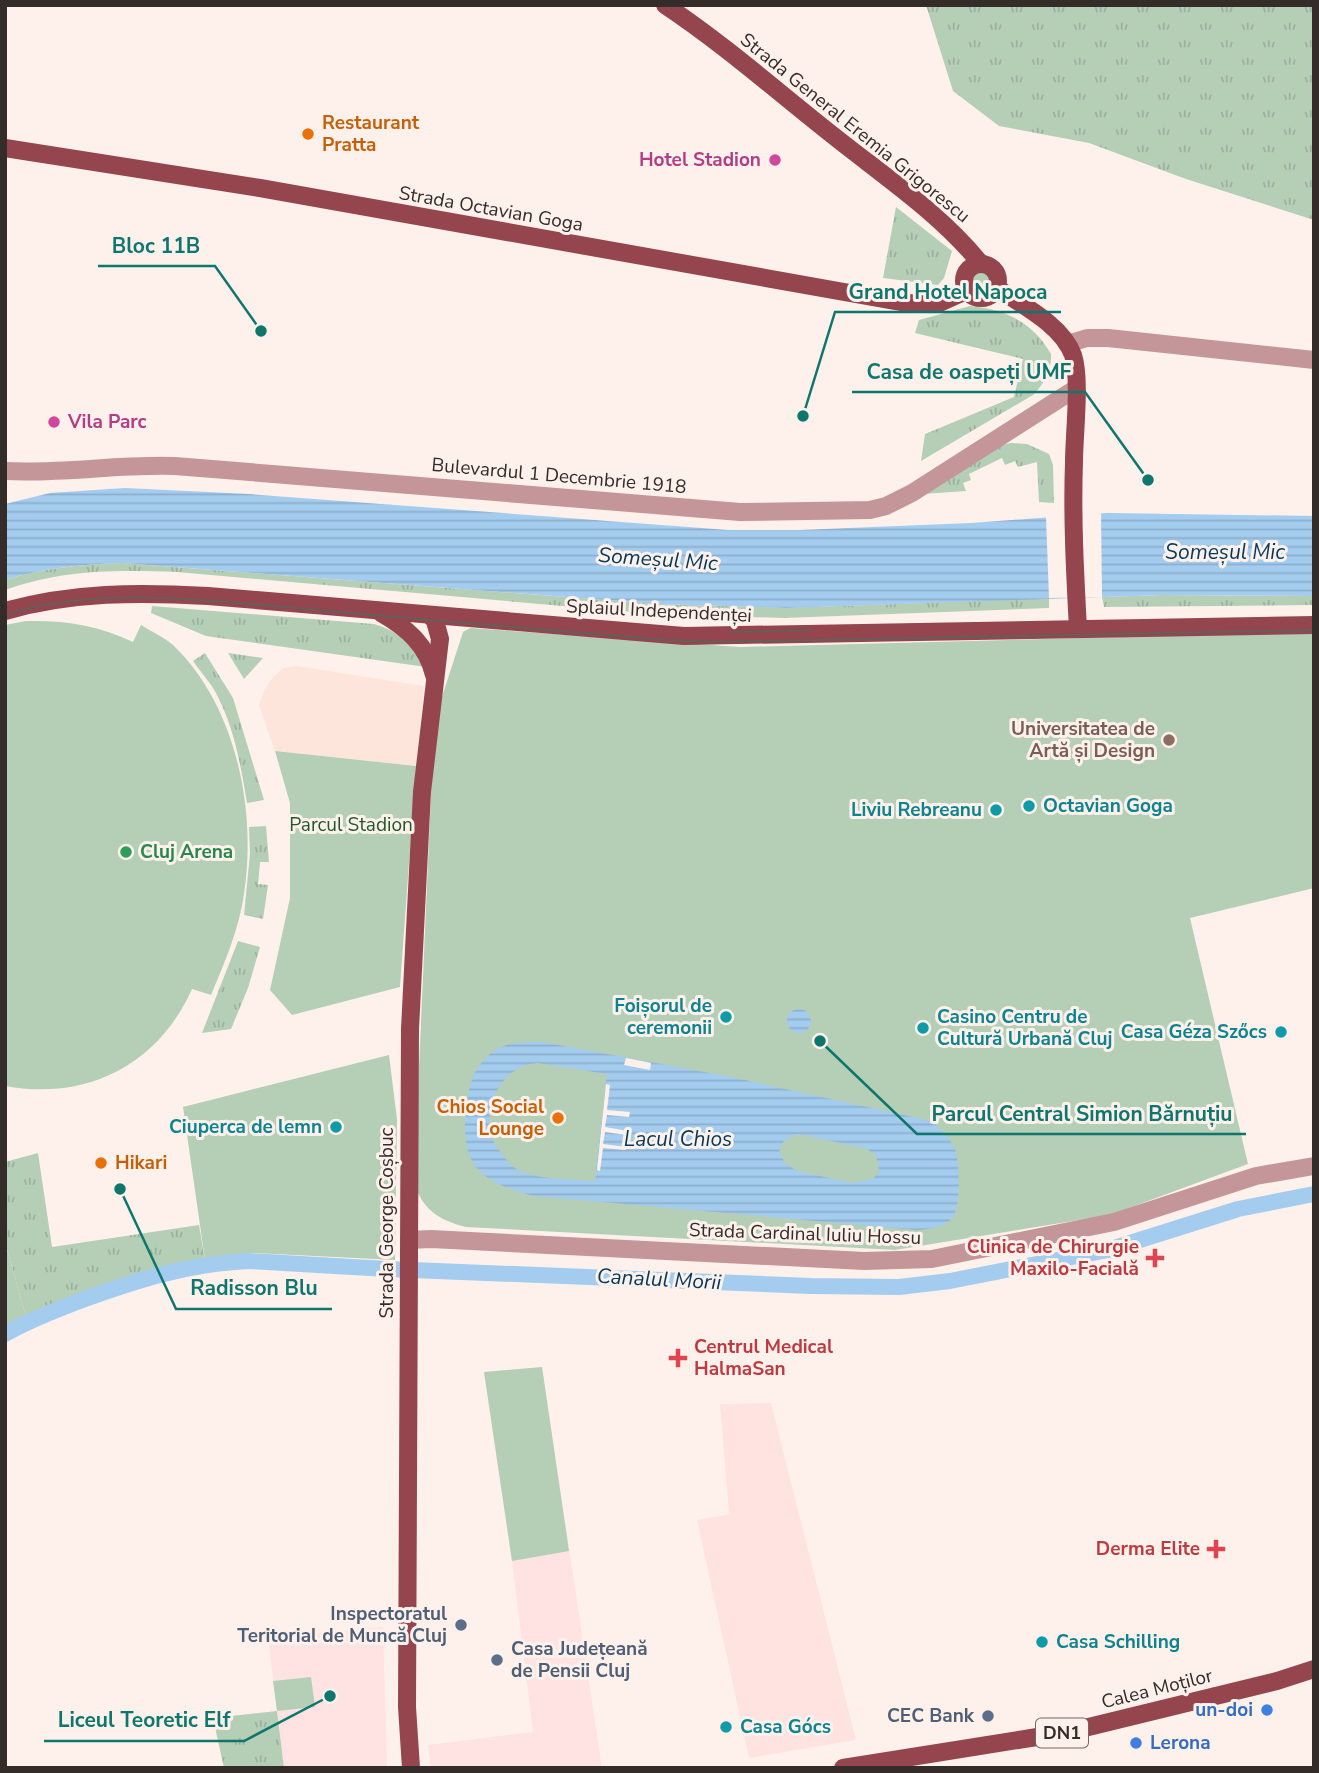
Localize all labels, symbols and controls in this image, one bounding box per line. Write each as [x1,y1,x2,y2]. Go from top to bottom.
street label: Strada General Eremia Grigorescu [735,27,975,229]
place label: Restaurant Pratta [322,110,420,158]
marker: Restaurant Pratta [300,126,316,142]
place label: Hotel Stadion [639,147,761,173]
marker: Hotel Stadion [767,152,783,168]
street label: Strada Octavian Goga [397,180,585,238]
callout: Bloc 11B [98,224,215,266]
text: Bloc 11B [112,232,200,260]
callout: Grand Hotel Napoca [835,270,1061,312]
text: Grand Hotel Napoca [849,278,1047,306]
callout: Casa de oaspeți UMF [852,350,1085,392]
text: Casa de oaspeți UMF [867,358,1072,386]
place label: Vila Parc [67,409,147,435]
marker: Vila Parc [46,414,62,430]
street label: Bulevardul 1 Decembrie 1918 [430,452,688,500]
water label: Someșul Mic [1165,538,1285,566]
water label: Someșul Mic [597,541,719,577]
street label: Splaiul Independenței [565,593,753,629]
place label: Universitatea de Artă și Design [1011,716,1155,764]
marker: Universitatea de Artă și Design [1161,732,1177,748]
place label: Octavian Goga [1043,793,1173,819]
place label: Liviu Rebreanu [851,797,982,823]
marker: Octavian Goga [1021,798,1037,814]
marker: Liviu Rebreanu [988,802,1004,818]
park label: Parcul Stadion [289,812,413,838]
place label: Cluj Arena [140,839,233,865]
marker: Cluj Arena [118,844,134,860]
place label: Foișorul de ceremonii [614,993,712,1041]
place label: Casino Centru de Cultură Urbană Cluj [937,1004,1112,1052]
marker: Foișorul de ceremonii [718,1009,734,1025]
place label: Casa Géza Szőcs [1121,1019,1267,1045]
marker: Casino Centru de Cultură Urbană Cluj [915,1020,931,1036]
marker: Casa Géza Szőcs [1273,1024,1289,1040]
callout: Parcul Central Simion Bărnuțiu [917,1092,1246,1134]
place label: Chios Social Lounge [437,1094,544,1142]
text: Parcul Central Simion Bărnuțiu [931,1100,1233,1128]
marker: Chios Social Lounge [550,1110,566,1126]
place label: Ciuperca de lemn [169,1114,322,1140]
marker: Ciuperca de lemn [328,1119,344,1135]
water label: Lacul Chios [624,1125,732,1153]
street label: Strada George Coșbuc [374,1127,400,1318]
place label: Hikari [115,1150,167,1176]
marker: Hikari [93,1155,109,1171]
street label: Strada Cardinal Iuliu Hossu [688,1217,922,1251]
place label: Clinica de Chirurgie Maxilo-Facială [967,1234,1139,1282]
marker: Clinica de Chirurgie Maxilo-Facială [1145,1248,1165,1268]
water label: Canalul Morii [596,1262,723,1296]
callout: Radisson Blu [176,1267,332,1309]
text: Radisson Blu [190,1274,318,1302]
place label: Centrul Medical HalmaSan [694,1334,833,1382]
marker: Centrul Medical HalmaSan [668,1348,688,1368]
place label: Derma Elite [1096,1536,1200,1562]
marker: Derma Elite [1206,1539,1226,1559]
place label: Inspectoratul Teritorial de Muncă Cluj [237,1601,447,1649]
marker: Inspectoratul Teritorial de Muncă Cluj [453,1617,469,1633]
place label: Casa Schilling [1056,1629,1180,1655]
marker: Casa Schilling [1034,1634,1050,1650]
place label: Casa Județeană de Pensii Cluj [511,1636,648,1684]
marker: Casa Județeană de Pensii Cluj [489,1652,505,1668]
street label: Calea Moților [1099,1663,1216,1715]
place label: un-doi [1195,1697,1253,1723]
callout: Liceul Teoretic Elf [44,1699,244,1741]
marker: un-doi [1259,1702,1275,1718]
place label: CEC Bank [887,1703,975,1729]
text: Liceul Teoretic Elf [58,1706,231,1734]
marker: CEC Bank [980,1708,996,1724]
place label: Casa Gócs [740,1714,831,1740]
road number: DN1 [1036,1718,1088,1748]
marker: Casa Gócs [718,1719,734,1735]
place label: Lerona [1150,1730,1211,1756]
marker: Lerona [1128,1735,1144,1751]

